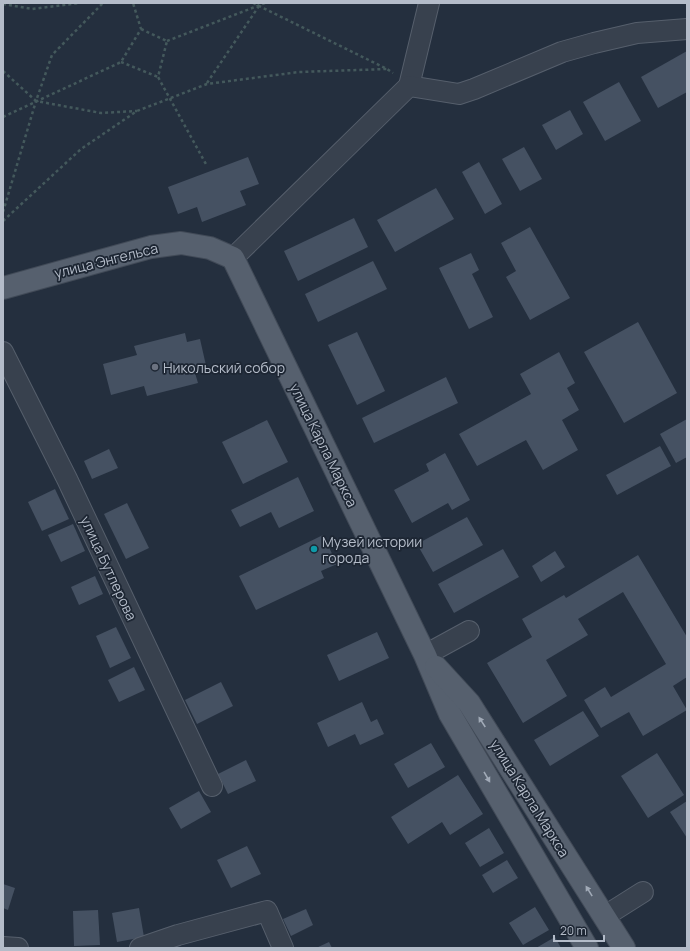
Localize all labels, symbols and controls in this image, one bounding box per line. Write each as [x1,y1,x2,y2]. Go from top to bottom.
street label: улица Энгельса [52,238,160,282]
place label: Никольский собор [163,358,285,377]
marker: Никольский собор [150,362,160,372]
street label: улица Карла Маркса [286,380,362,510]
street label: улица Бутлерова [76,513,142,623]
place label: Музей истории города [322,532,422,567]
marker: Музей истории города [309,544,319,554]
one-way arrow [478,716,485,728]
street label: улица Карла Маркса [486,736,574,860]
one-way arrow [484,771,491,783]
one-way arrow [585,886,593,896]
scale bar [554,917,604,943]
text: 20 m [560,922,587,939]

